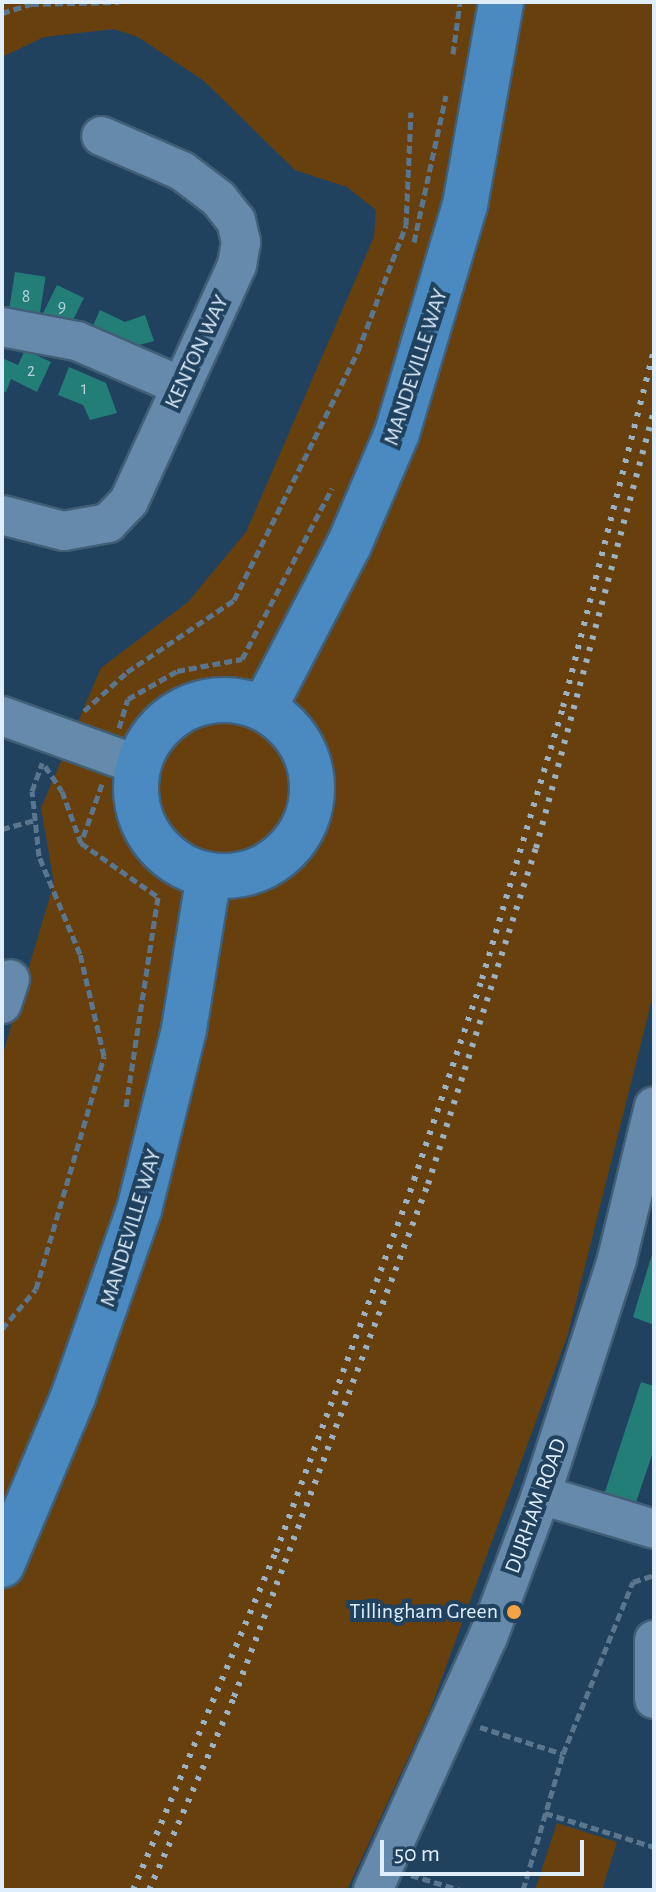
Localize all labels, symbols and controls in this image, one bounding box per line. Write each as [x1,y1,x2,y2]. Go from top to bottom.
street label: MANDEVILLE WAY [378,285,454,449]
house number: 8 [22,286,30,308]
street label: KENTON WAY [159,291,235,413]
house number: 9 [58,296,66,318]
house number: 2 [27,360,35,382]
house number: 1 [81,378,87,400]
street label: MANDEVILLE WAY [95,1146,167,1310]
street label: DURHAM ROAD [499,1435,573,1577]
place label: Tillingham Green [350,1599,498,1625]
marker: Tillingham Green [505,1603,523,1621]
scale bar [384,1824,588,1874]
text: 50 m [394,1842,440,1866]

